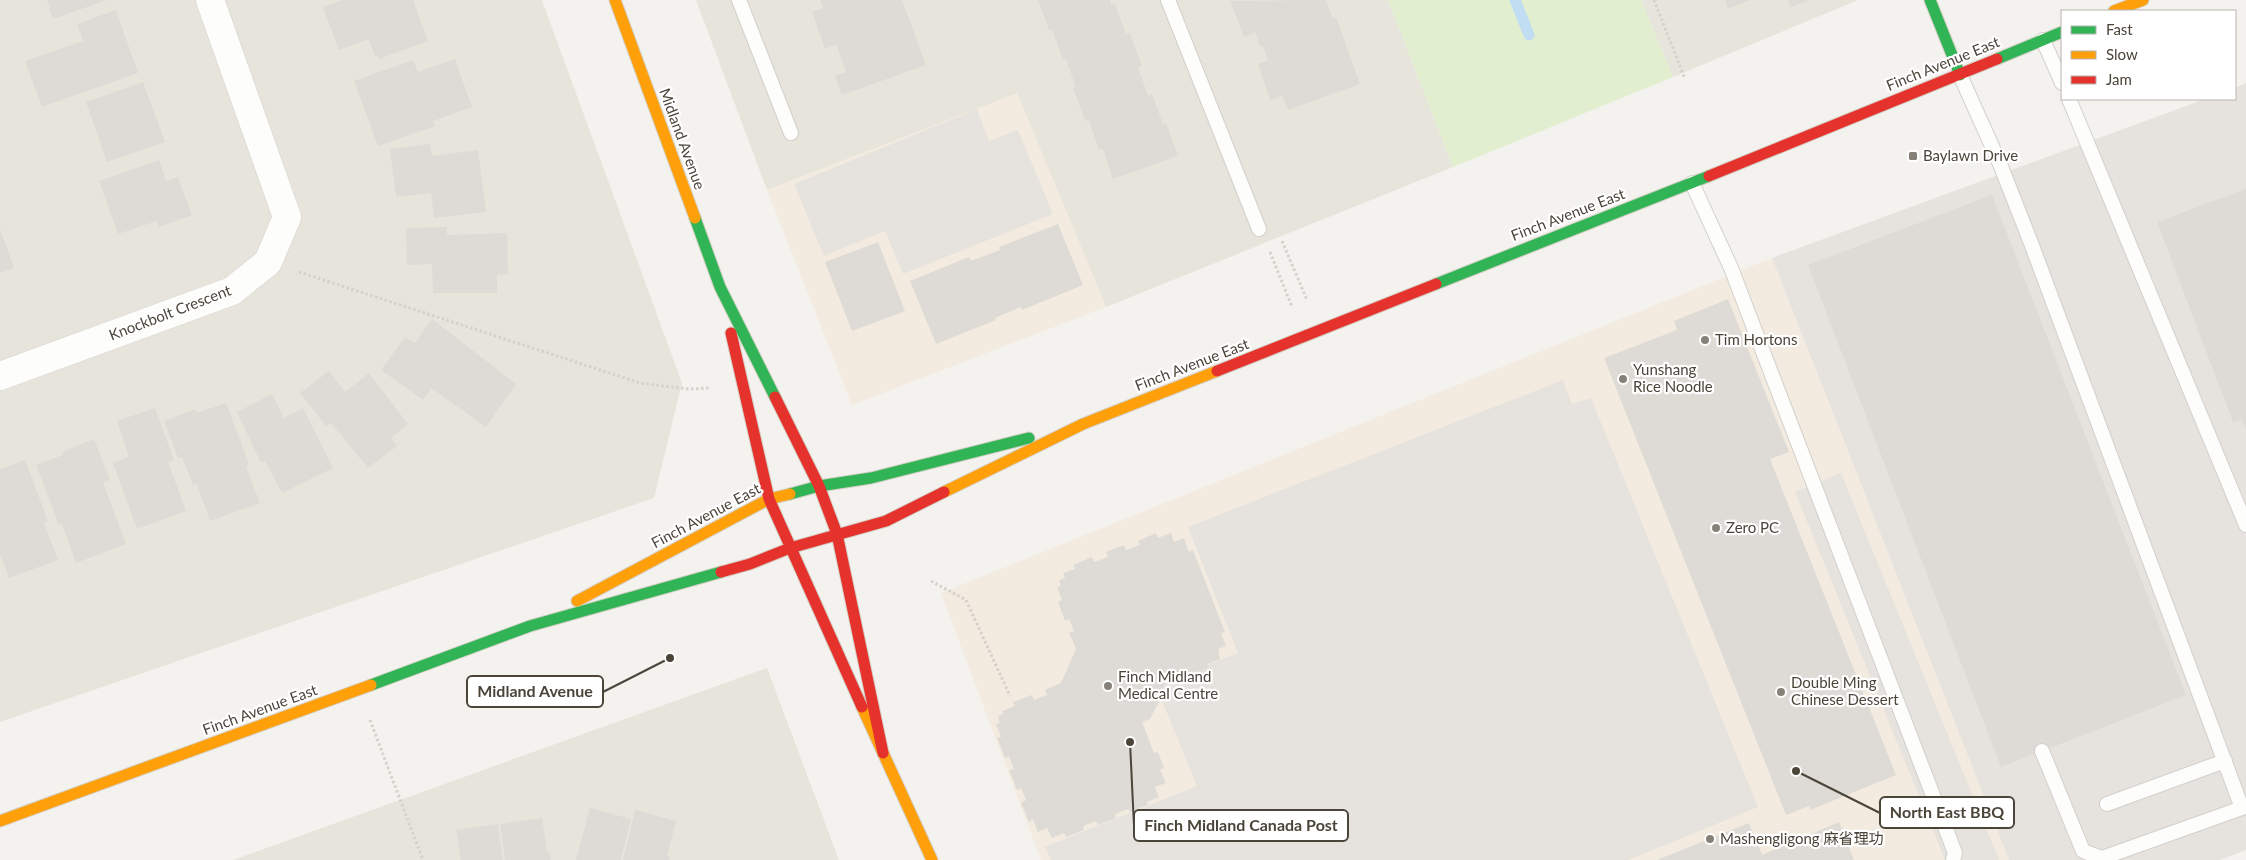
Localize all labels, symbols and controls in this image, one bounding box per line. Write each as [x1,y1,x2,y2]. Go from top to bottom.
legend [2061,10,2236,100]
text: Fast [2106,20,2133,38]
street label: Finch Avenue East [1883,32,2003,94]
text: Slow [2106,45,2138,63]
text: Jam [2106,70,2132,88]
street label: Midland Avenue [656,86,710,192]
place label: Baylawn Drive [1923,146,2018,164]
marker: Baylawn Drive [1907,150,1919,162]
street label: Finch Avenue East [1508,184,1628,244]
street label: Knockbolt Crescent [106,280,234,344]
place label: Tim Hortons [1715,330,1797,348]
street label: Finch Avenue East [1132,334,1252,394]
marker: Tim Hortons [1699,334,1711,346]
place label: Yunshang Rice Noodle [1633,360,1713,395]
marker: Yunshang Rice Noodle [1617,373,1629,385]
street label: Finch Avenue East [648,479,764,551]
place label: Zero PC [1726,518,1779,536]
marker: Zero PC [1710,522,1722,534]
place label: Finch Midland Medical Centre [1118,667,1218,702]
place label: Double Ming Chinese Dessert [1791,673,1899,708]
callout: Midland Avenue [467,676,603,707]
street label: Finch Avenue East [200,680,320,738]
marker: Finch Midland Medical Centre [1102,680,1114,692]
text: Midland Avenue [477,681,593,700]
marker: Double Ming Chinese Dessert [1775,686,1787,698]
callout: North East BBQ [1880,797,2014,828]
text: North East BBQ [1890,802,2004,821]
callout: Finch Midland Canada Post [1134,810,1348,841]
text: Finch Midland Canada Post [1144,815,1338,834]
place label: Mashengligong 麻省理功 [1720,829,1883,847]
marker: Mashengligong 麻省理功 [1704,833,1716,845]

